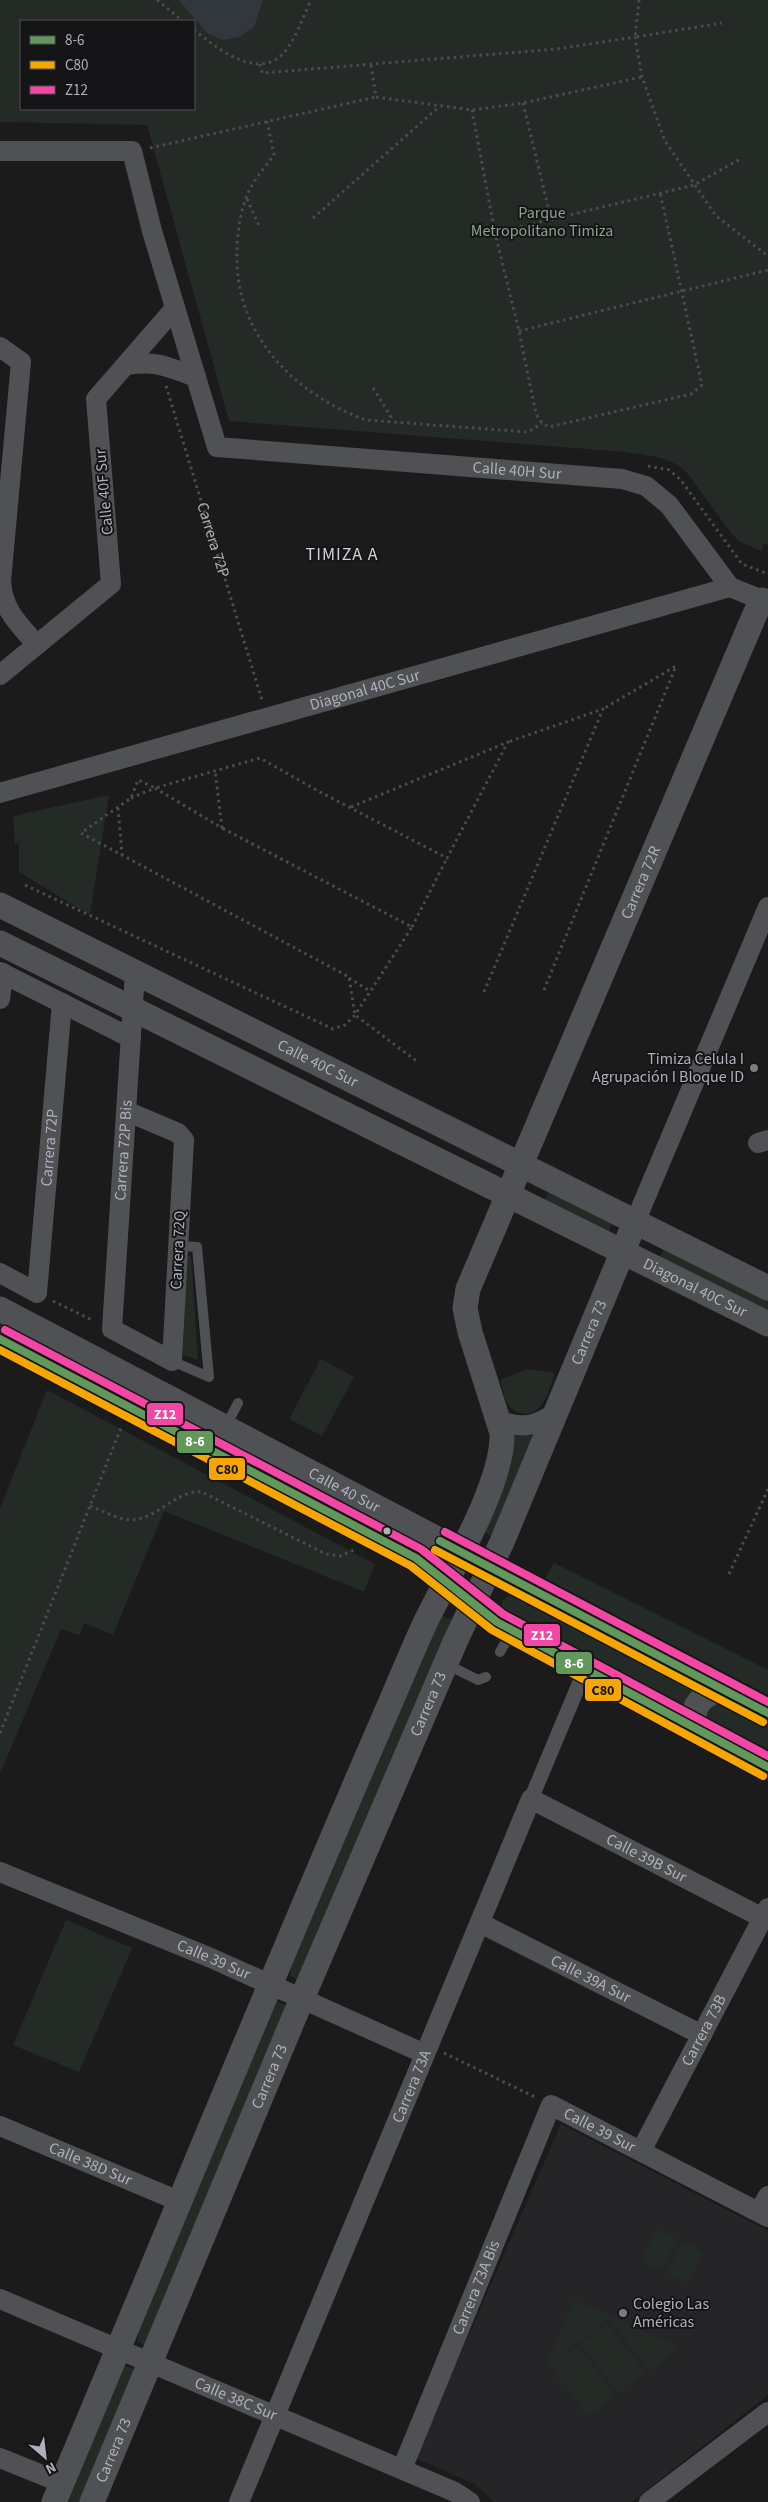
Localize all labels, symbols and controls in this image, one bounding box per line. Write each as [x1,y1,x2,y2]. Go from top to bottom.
legend [20,20,195,110]
text: 8-6 [65,30,85,51]
text: C80 [65,55,88,76]
text: Z12 [65,80,88,101]
park label: Parque Metropolitano Timiza [471,202,613,242]
street label: Calle 40F Sur [89,448,119,536]
street label: Calle 40H Sur [472,456,563,485]
street label: Carrera 72P [191,500,235,580]
district label: TIMIZA A [306,542,378,567]
street label: Diagonal 40C Sur [307,664,423,716]
street label: Carrera 72R [615,843,666,923]
street label: Calle 40C Sur [274,1034,362,1093]
place label: Timiza Celula I Agrupación I Bloque ID [592,1048,744,1088]
marker: Timiza Celula I Agrupación I Bloque ID [748,1062,760,1074]
street label: Carrera 72P Bis [109,1099,138,1201]
street label: Carrera 72P [35,1108,64,1187]
street label: Carrera 72Q [165,1210,191,1290]
street label: Diagonal 40C Sur [639,1253,751,1323]
street label: Carrera 73 [566,1296,612,1368]
line badge: Z12 [146,1402,184,1426]
text: Z12 [154,1405,176,1425]
line badge: 8-6 [176,1430,214,1454]
text: 8-6 [185,1432,205,1452]
line badge: C80 [208,1457,246,1481]
text: C80 [216,1460,238,1480]
street label: Calle 40 Sur [304,1462,385,1518]
unlabelled marker [382,1526,392,1536]
line badge: Z12 [523,1623,561,1647]
text: Z12 [531,1626,553,1646]
line badge: 8-6 [555,1651,593,1675]
text: 8-6 [564,1654,584,1674]
street label: Carrera 73 [405,1668,452,1740]
line badge: C80 [584,1678,622,1702]
text: C80 [592,1681,614,1701]
street label: Calle 39B Sur [602,1828,691,1888]
street label: Calle 39 Sur [173,1934,255,1986]
street label: Calle 39A Sur [547,1949,635,2009]
street label: Carrera 73B [676,1991,732,2070]
street label: Carrera 73 [246,2041,293,2112]
street label: Carrera 73A [387,2046,437,2126]
street label: Calle 39 Sur [560,2102,640,2158]
street label: Calle 38D Sur [45,2137,136,2191]
street label: Carrera 73A Bis [447,2237,506,2338]
place label: Colegio Las Américas [633,2293,709,2333]
marker: Colegio Las Américas [617,2307,629,2319]
street label: Calle 38C Sur [191,2372,281,2426]
street label: Carrera 73 [90,2414,137,2486]
north arrow [20,2432,70,2482]
text: N [42,2457,59,2479]

